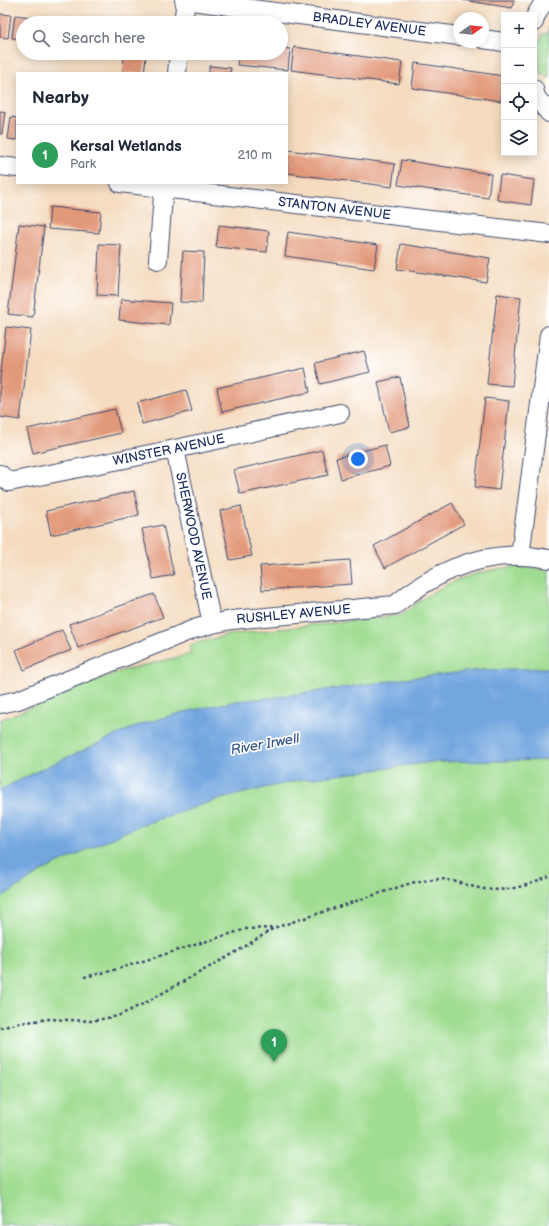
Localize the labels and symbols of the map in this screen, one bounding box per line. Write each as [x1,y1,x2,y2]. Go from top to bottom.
street label: BRADLEY AVENUE [312,9,427,40]
north arrow [453,12,489,48]
street label: STANTON AVENUE [277,194,392,223]
street label: WINSTER AVENUE [111,430,227,469]
your location [348,449,368,469]
street label: SHERWOOD AVENUE [172,471,215,602]
street label: RUSHLEY AVENUE [236,601,352,628]
water label: River Irwell [229,729,301,758]
pin: 1 [261,1029,287,1062]

